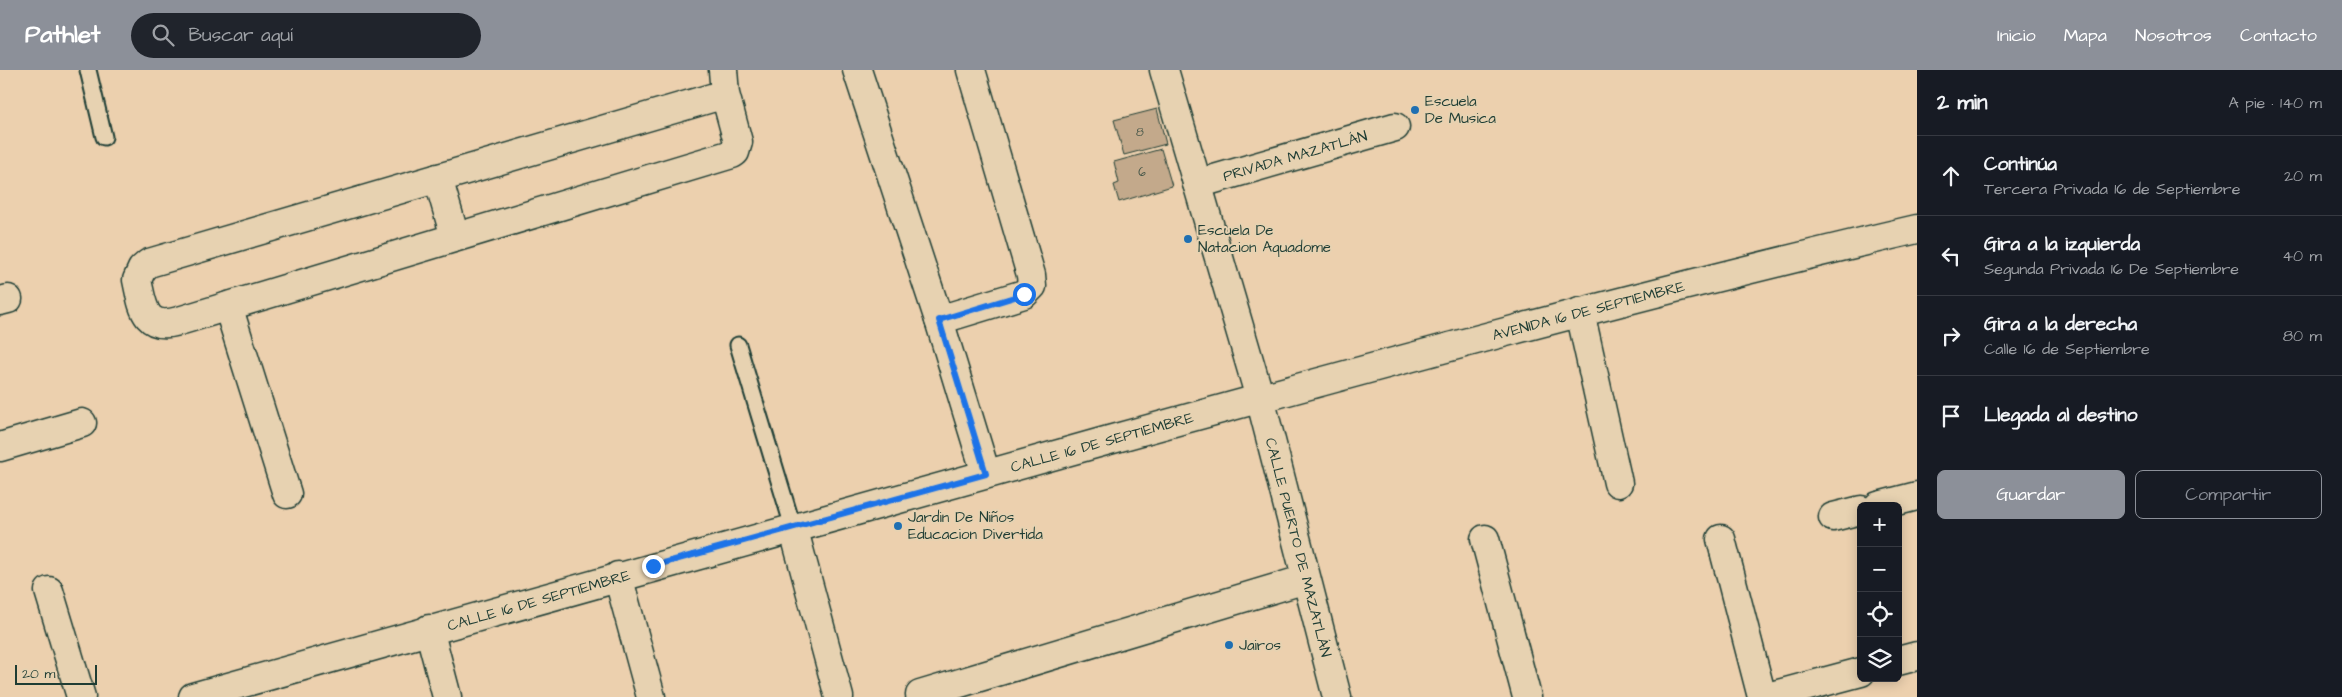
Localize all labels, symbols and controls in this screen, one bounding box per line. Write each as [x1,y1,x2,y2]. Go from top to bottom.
search box [131,13,481,58]
text: Pathlet [25,18,101,52]
icon: search [149,21,177,49]
text: Buscar aquí [189,22,293,49]
text: Inicio [1997,23,2036,48]
text: Mapa [2064,23,2107,48]
text: Nosotros [2135,23,2212,48]
text: Contacto [2240,23,2317,48]
text: 2 min [1937,88,1987,117]
place label: Escuela De Musica [1425,91,1496,129]
text: A pie · 140 m [2228,92,2322,114]
marker: Escuela De Musica [1409,104,1421,116]
house number: 8 [1136,124,1144,141]
street label: PRIVADA MAZATLÁN [1220,125,1370,186]
text: Continúa [1984,151,2057,178]
icon: ahead [1937,162,1965,190]
house number: 6 [1138,164,1146,181]
text: 20 m [2284,165,2322,187]
text: Tercera Privada 16 de Septiembre [1984,178,2240,200]
place label: Escuela De Natacion Aquadome [1198,220,1331,258]
text: Gira a la izquierda [1984,231,2140,258]
marker: Escuela De Natacion Aquadome [1182,233,1194,245]
icon: left [1937,242,1965,270]
text: 40 m [2282,245,2322,267]
text: Segunda Privada 16 De Septiembre [1984,258,2239,280]
street label: AVENIDA 16 DE SEPTIEMBRE [1490,275,1687,346]
route start [1013,283,1036,306]
text: Gira a la derecha [1984,311,2137,338]
icon: right [1937,322,1965,350]
text: 80 m [2283,325,2322,347]
text: Calle 16 de Septiembre [1984,338,2150,360]
icon: arrive [1937,402,1965,430]
text: Llegada al destino [1984,402,2137,429]
street label: CALLE 16 DE SEPTIEMBRE [1008,407,1196,478]
street label: CALLE PUERTO DE MAZATLÁN [1260,435,1337,659]
button: Guardar [1937,470,2125,519]
button: Compartir [2135,470,2322,519]
map controls [1857,502,1902,682]
button: + [1857,502,1902,547]
place label: Jardin De Niños Educacion Divertida [908,507,1043,545]
marker: Jardin De Niños Educacion Divertida [892,520,904,532]
button: − [1857,547,1902,592]
route end [642,555,665,578]
street label: CALLE 16 DE SEPTIEMBRE [445,564,633,636]
button: locate [1857,592,1902,637]
place label: Jairos [1239,635,1282,656]
button: layers [1857,637,1902,682]
marker: Jairos [1223,639,1235,651]
scale bar [15,662,98,685]
text: 20 m [22,664,55,684]

